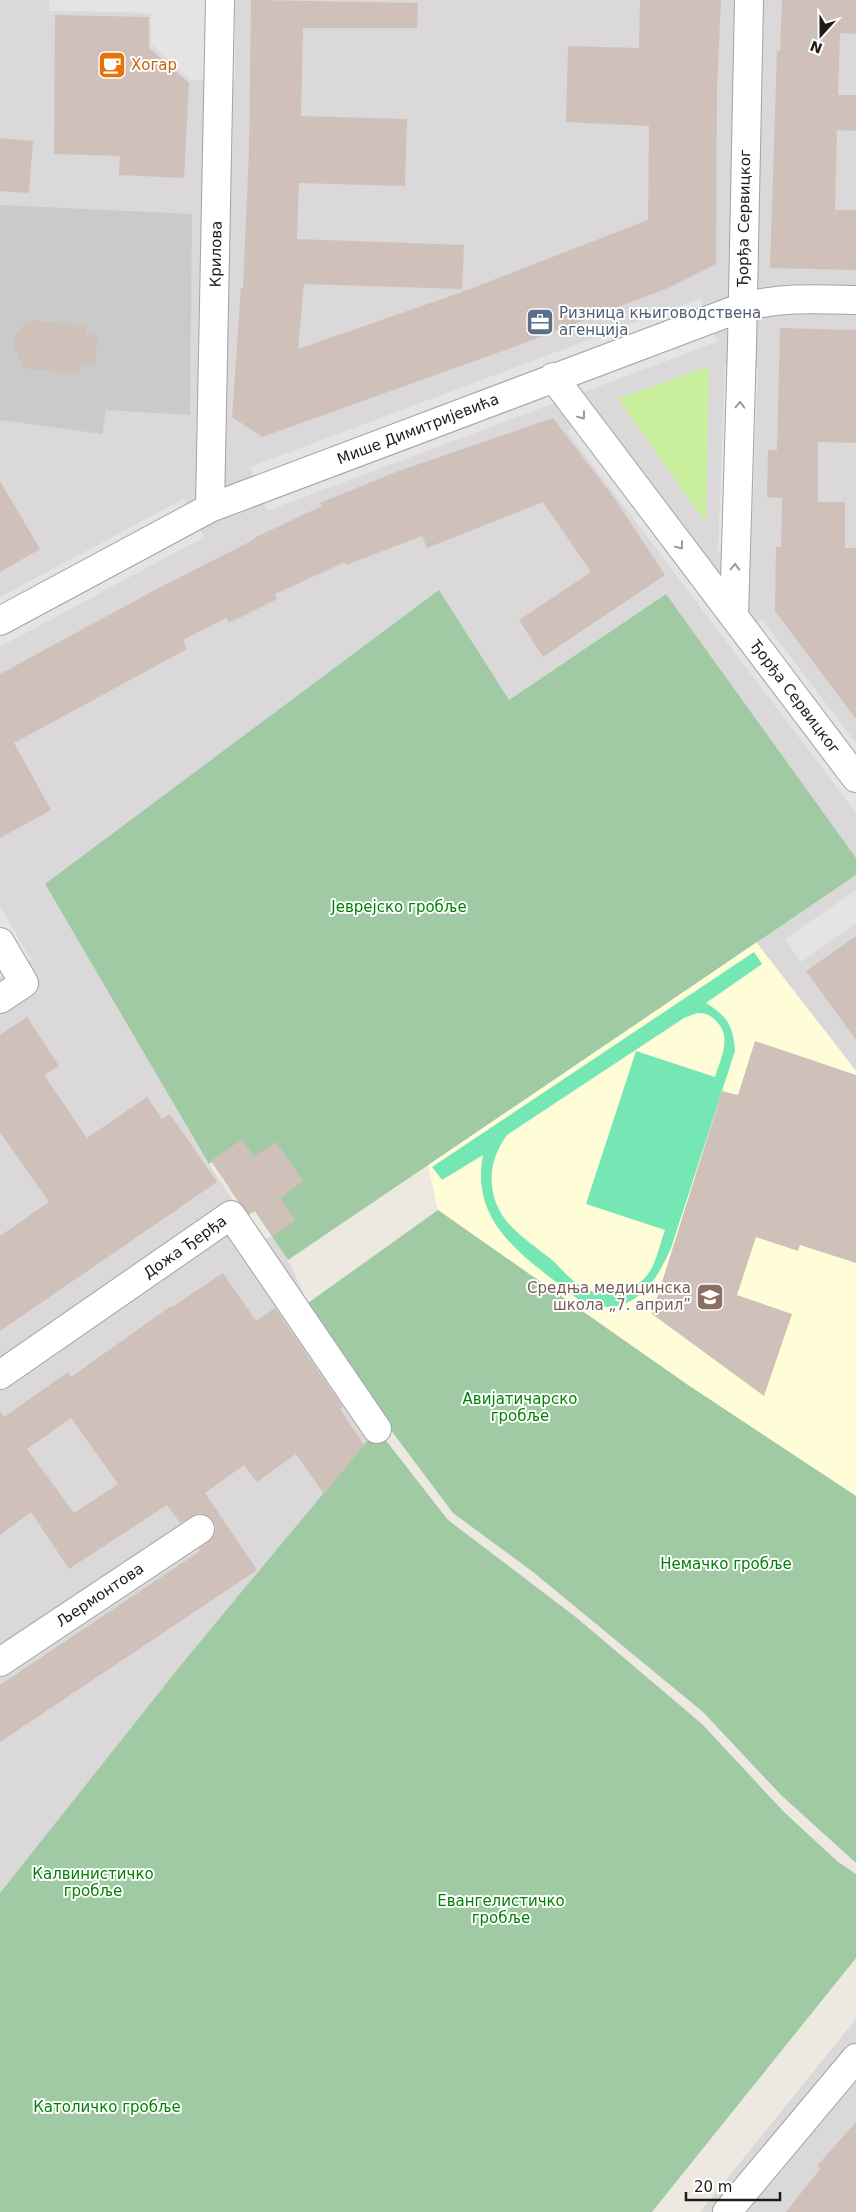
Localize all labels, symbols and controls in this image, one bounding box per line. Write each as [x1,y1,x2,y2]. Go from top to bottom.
north arrow [796,10,846,60]
text: N [808,38,825,57]
cafe icon: Хогар [97,50,127,80]
place label: Хогар [131,56,177,74]
street label: Ђорђа Сервицког [734,149,754,288]
street label: Крилова [206,220,226,288]
place label: Ризница књиговодствена агенција [559,304,761,339]
office icon: Ризница књиговодствена агенција [525,307,555,337]
street label: Мише Димитријевића [335,390,501,468]
one-way arrow [735,401,746,409]
one-way arrow [577,410,585,419]
one-way arrow [675,540,683,549]
one-way arrow [729,563,740,571]
street label: Ђорђа Сервицког [746,636,844,758]
park label: Јеврејско гробље [330,898,467,916]
street label: Дожа Ђерђа [140,1212,230,1282]
place label: Средња медицинска школа „7. април” [527,1279,691,1314]
school or university icon: Средња медицинска школа „7. април” [695,1282,725,1312]
park label: Авијатичарско гробље [463,1390,577,1425]
park label: Немачко гробље [660,1555,792,1573]
street label: Љермонтова [53,1559,147,1631]
park label: Калвинистичко гробље [32,1865,154,1900]
park label: Евангелистичко гробље [437,1892,565,1927]
park label: Католичко гробље [33,2098,181,2116]
scale bar [686,2170,780,2202]
text: 20 m [694,2178,732,2196]

